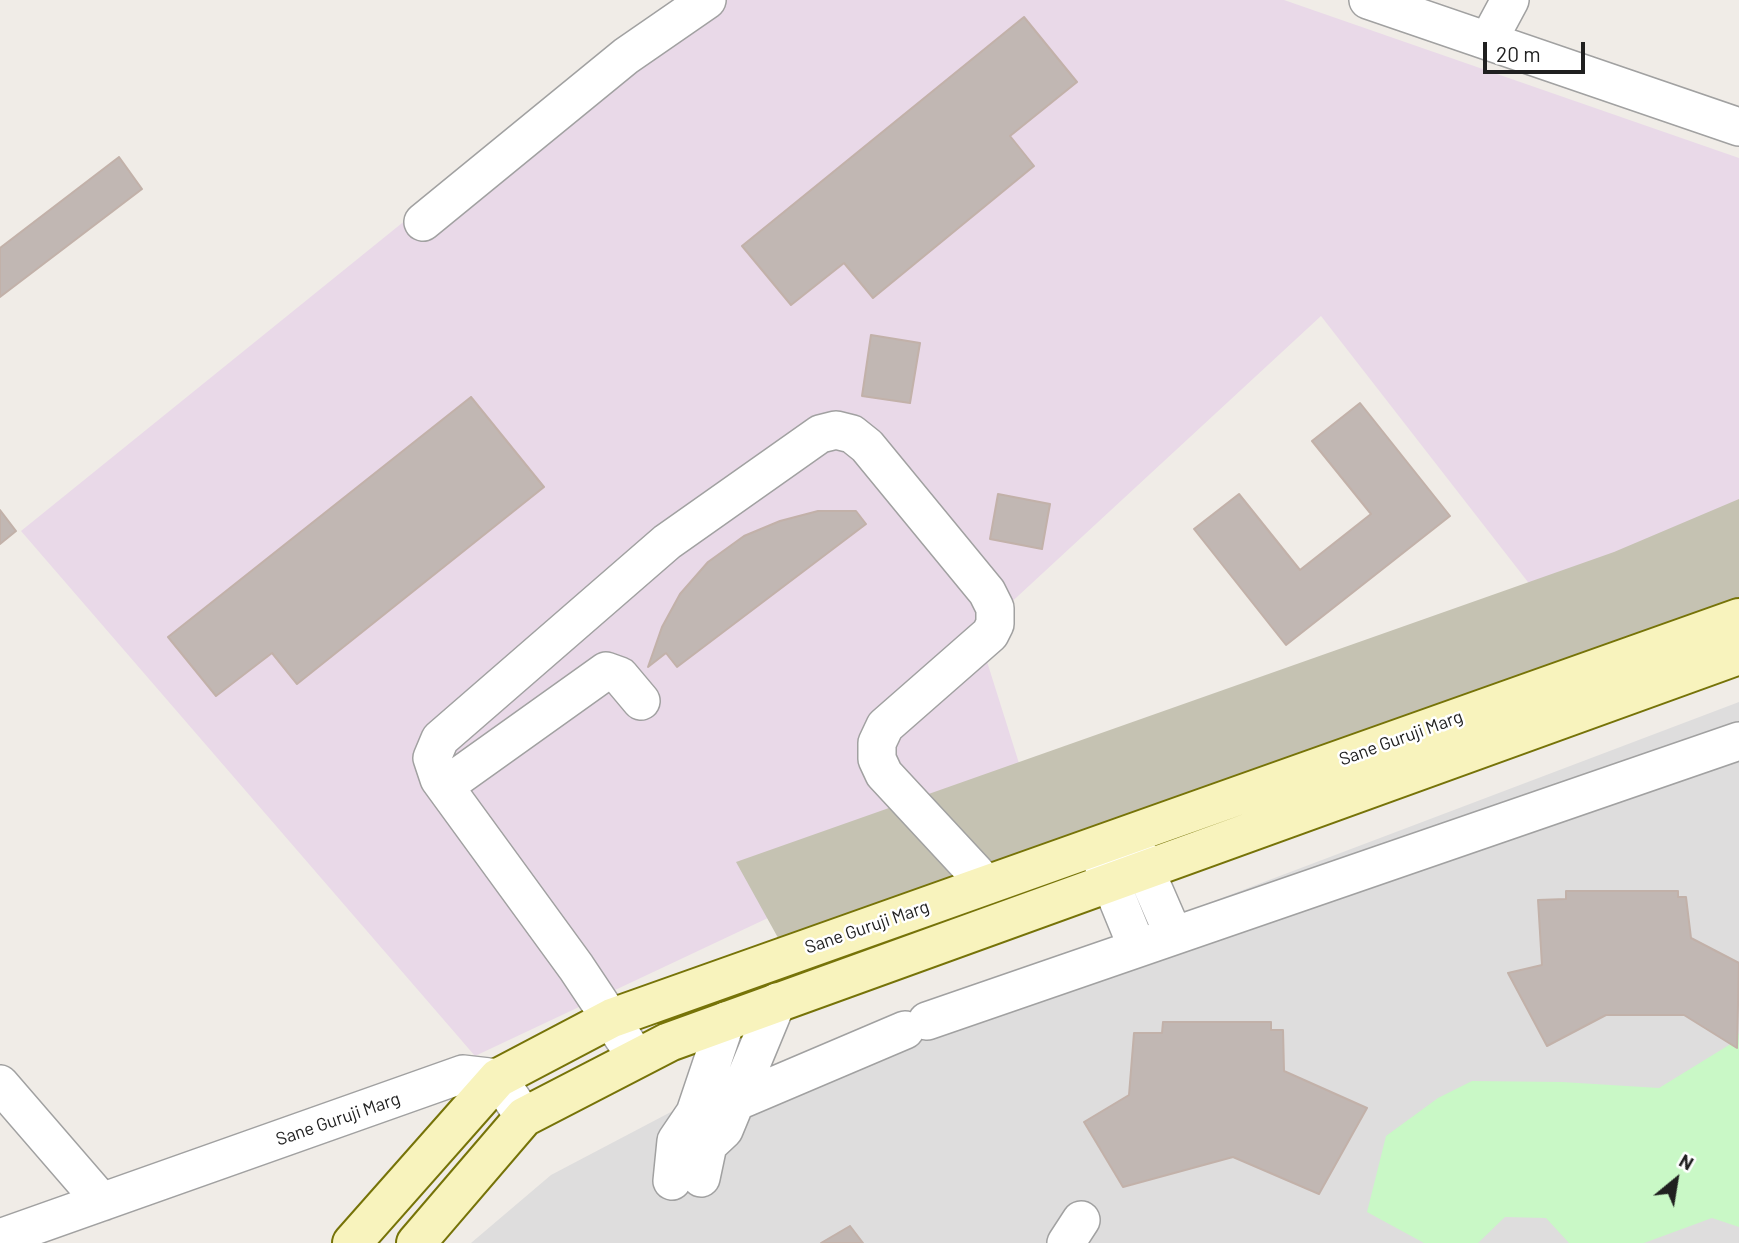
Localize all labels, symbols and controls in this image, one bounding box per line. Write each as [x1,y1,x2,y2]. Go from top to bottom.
scale bar [1487,28,1588,72]
text: 20 m [1496,41,1541,66]
street label: Sane Guruji Marg [1336,706,1466,770]
street label: Sane Guruji Marg [802,896,932,958]
street label: Sane Guruji Marg [273,1088,403,1150]
north arrow [1641,1145,1711,1215]
text: N [1676,1148,1698,1174]

